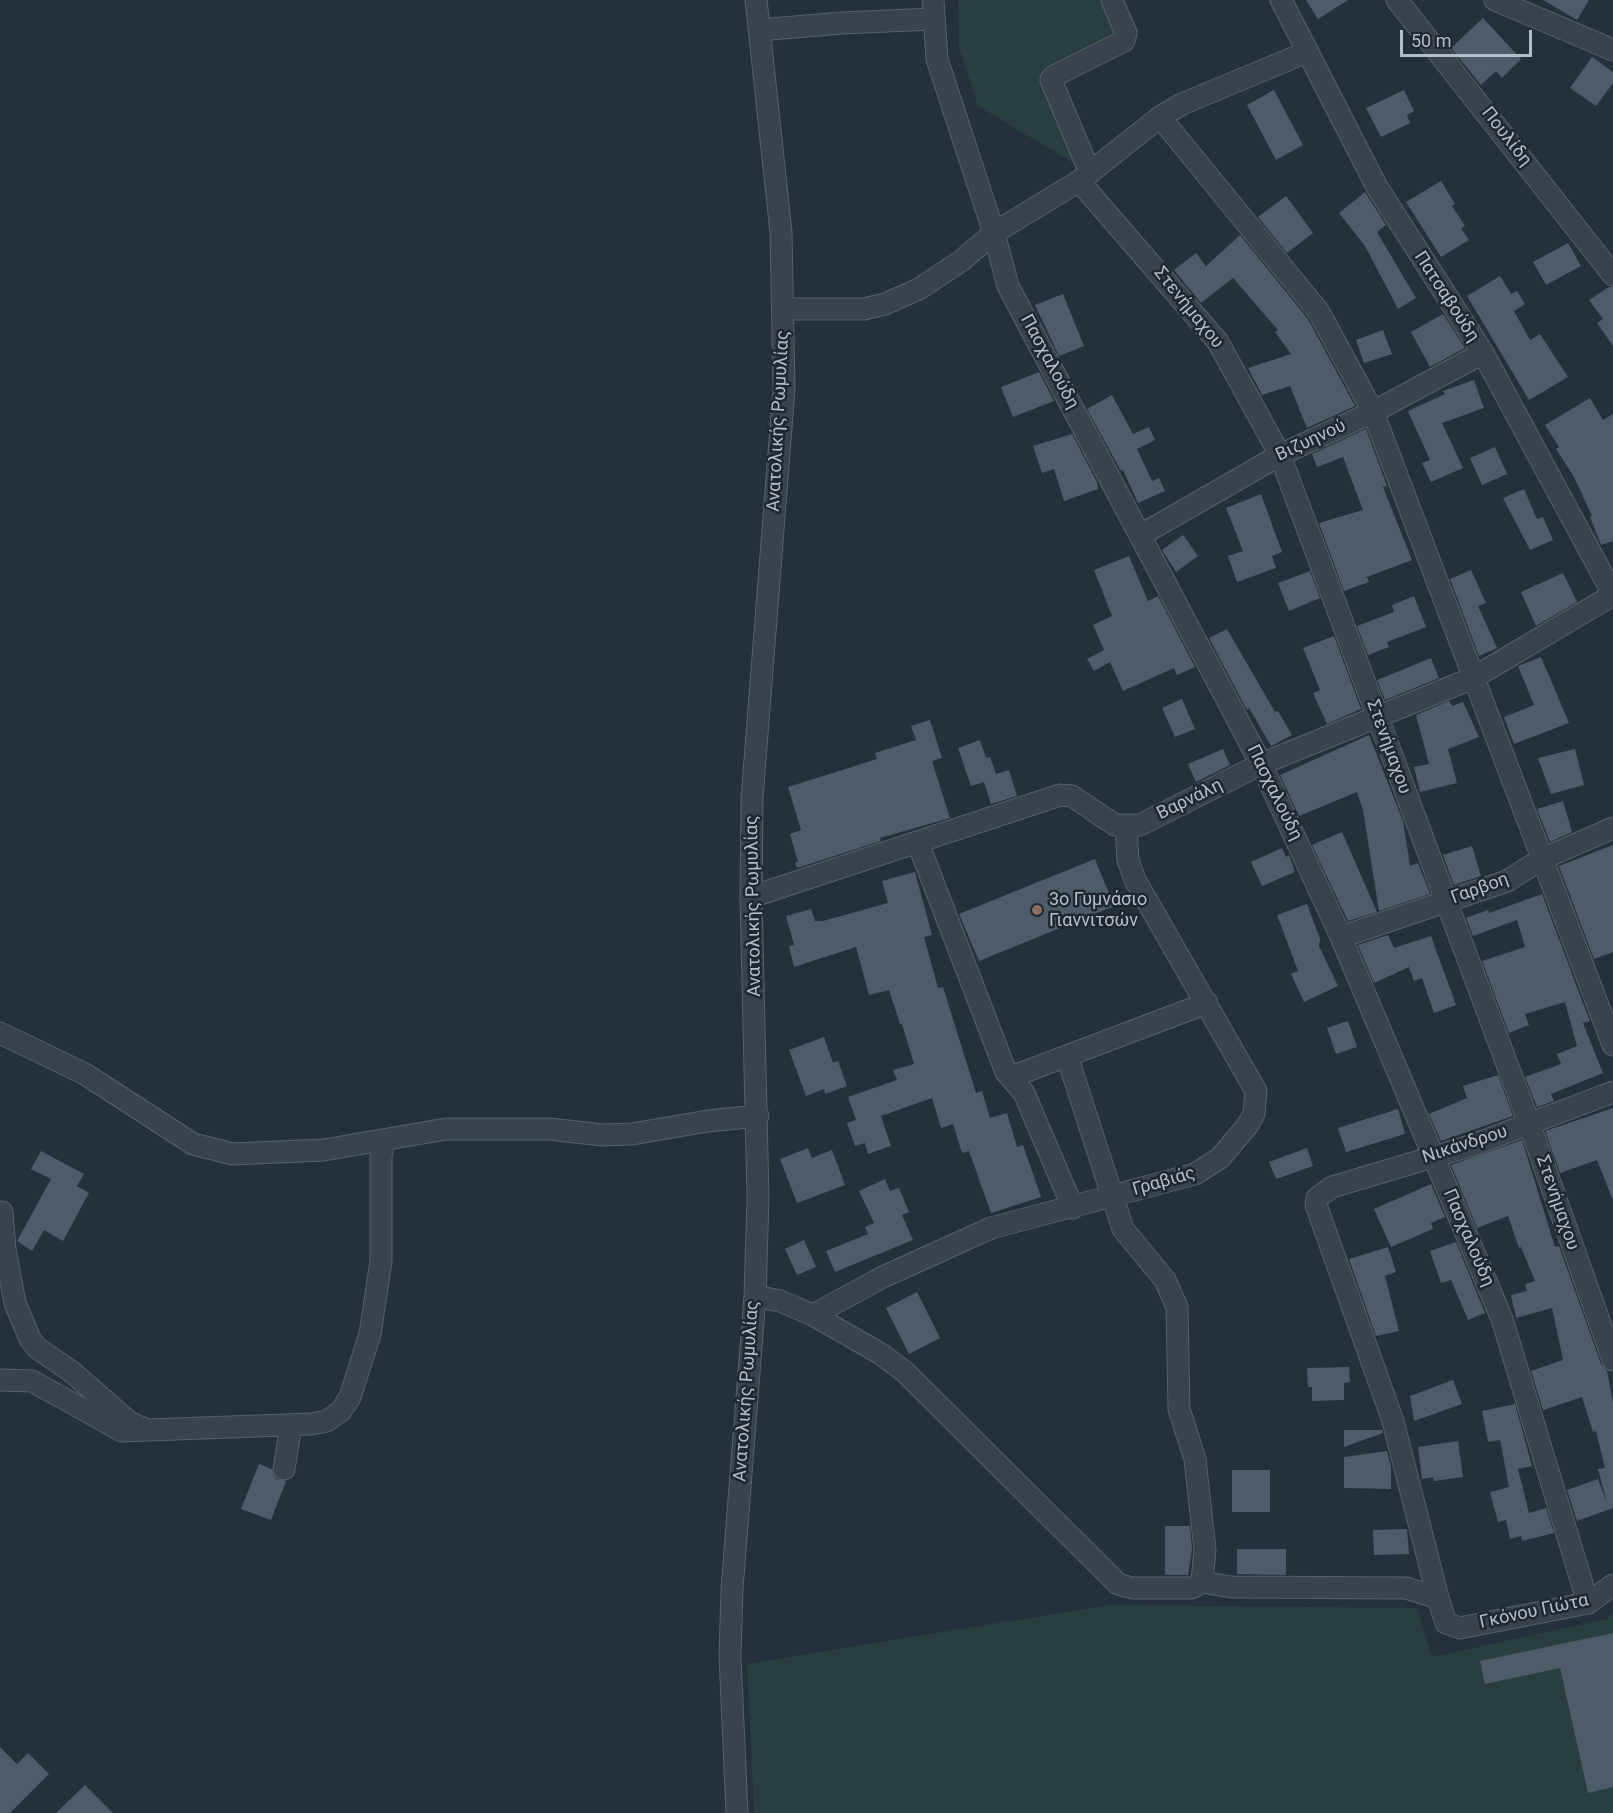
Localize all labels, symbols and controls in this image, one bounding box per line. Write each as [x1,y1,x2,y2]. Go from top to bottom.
scale bar [1403,18,1535,56]
text: 50 m [1411,30,1451,51]
street label: Πουλίδη [1476,103,1536,171]
street label: Πατσαβούδη [1409,248,1483,346]
street label: Στενήμαχου [1149,263,1227,353]
street label: Πασχαλούδη [1015,311,1083,413]
street label: Ανατολικής Ρωμυλίας [763,330,795,512]
street label: Βιζυηνού [1273,415,1349,467]
street label: Στενήμαχου [1361,697,1415,797]
street label: Πασχαλούδη [1242,742,1306,844]
street label: Βαρνάλη [1154,775,1226,825]
street label: Ανατολικής Ρωμυλίας [742,815,766,997]
street label: Γαρβοη [1448,869,1512,909]
place label: 3ο Γυμνάσιο Γιαννιτσών [1049,889,1147,932]
marker: 3ο Γυμνάσιο Γιαννιτσών [1030,903,1044,917]
street label: Νικάνδρου [1420,1121,1510,1169]
street label: Στενήμαχου [1531,1153,1583,1253]
street label: Γραβιάς [1130,1163,1198,1201]
street label: Πασχαλούδη [1438,1186,1498,1290]
street label: Ανατολικής Ρωμυλίας [730,1300,764,1482]
street label: Γκόνου Γιώτα [1478,1590,1590,1634]

